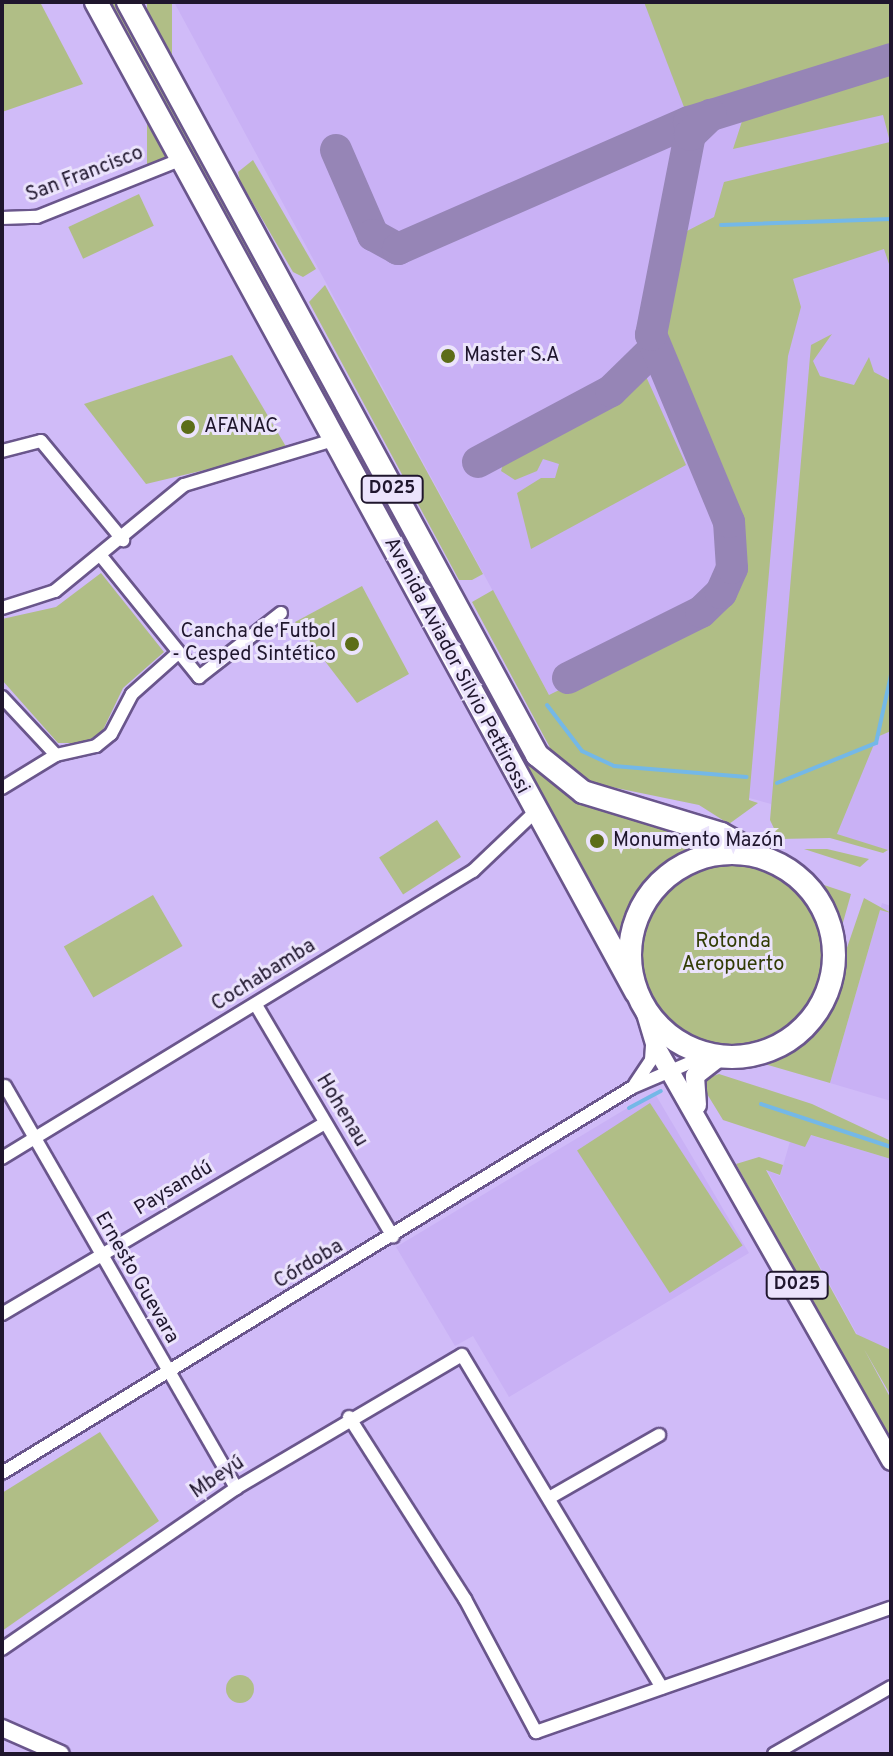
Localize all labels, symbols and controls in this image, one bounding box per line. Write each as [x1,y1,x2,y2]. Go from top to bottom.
street label: San Francisco [23,142,147,208]
place label: Master S.A [464,344,560,368]
marker: Master S.A [439,347,457,365]
place label: AFANAC [204,415,278,439]
marker: AFANAC [179,418,197,436]
road number: D025 [360,475,424,503]
street label: Avenida Aviador Silvio Pettirossi [378,533,534,799]
place label: Cancha de Futbol - Cesped Sintético [172,620,336,667]
marker: Cancha de Futbol - Cesped Sintético [343,635,361,653]
place label: Monumento Mazón [613,829,784,853]
marker: Monumento Mazón [588,832,606,850]
park label: Rotonda Aeropuerto [682,931,784,978]
street label: Cochabamba [208,935,320,1017]
street label: Hohenau [310,1070,372,1152]
street label: Paysandú [131,1156,217,1222]
street label: Ernesto Guevara [89,1208,183,1348]
street label: Córdoba [270,1235,348,1295]
road number: D025 [765,1271,829,1299]
street label: Mbeyú [186,1451,250,1505]

